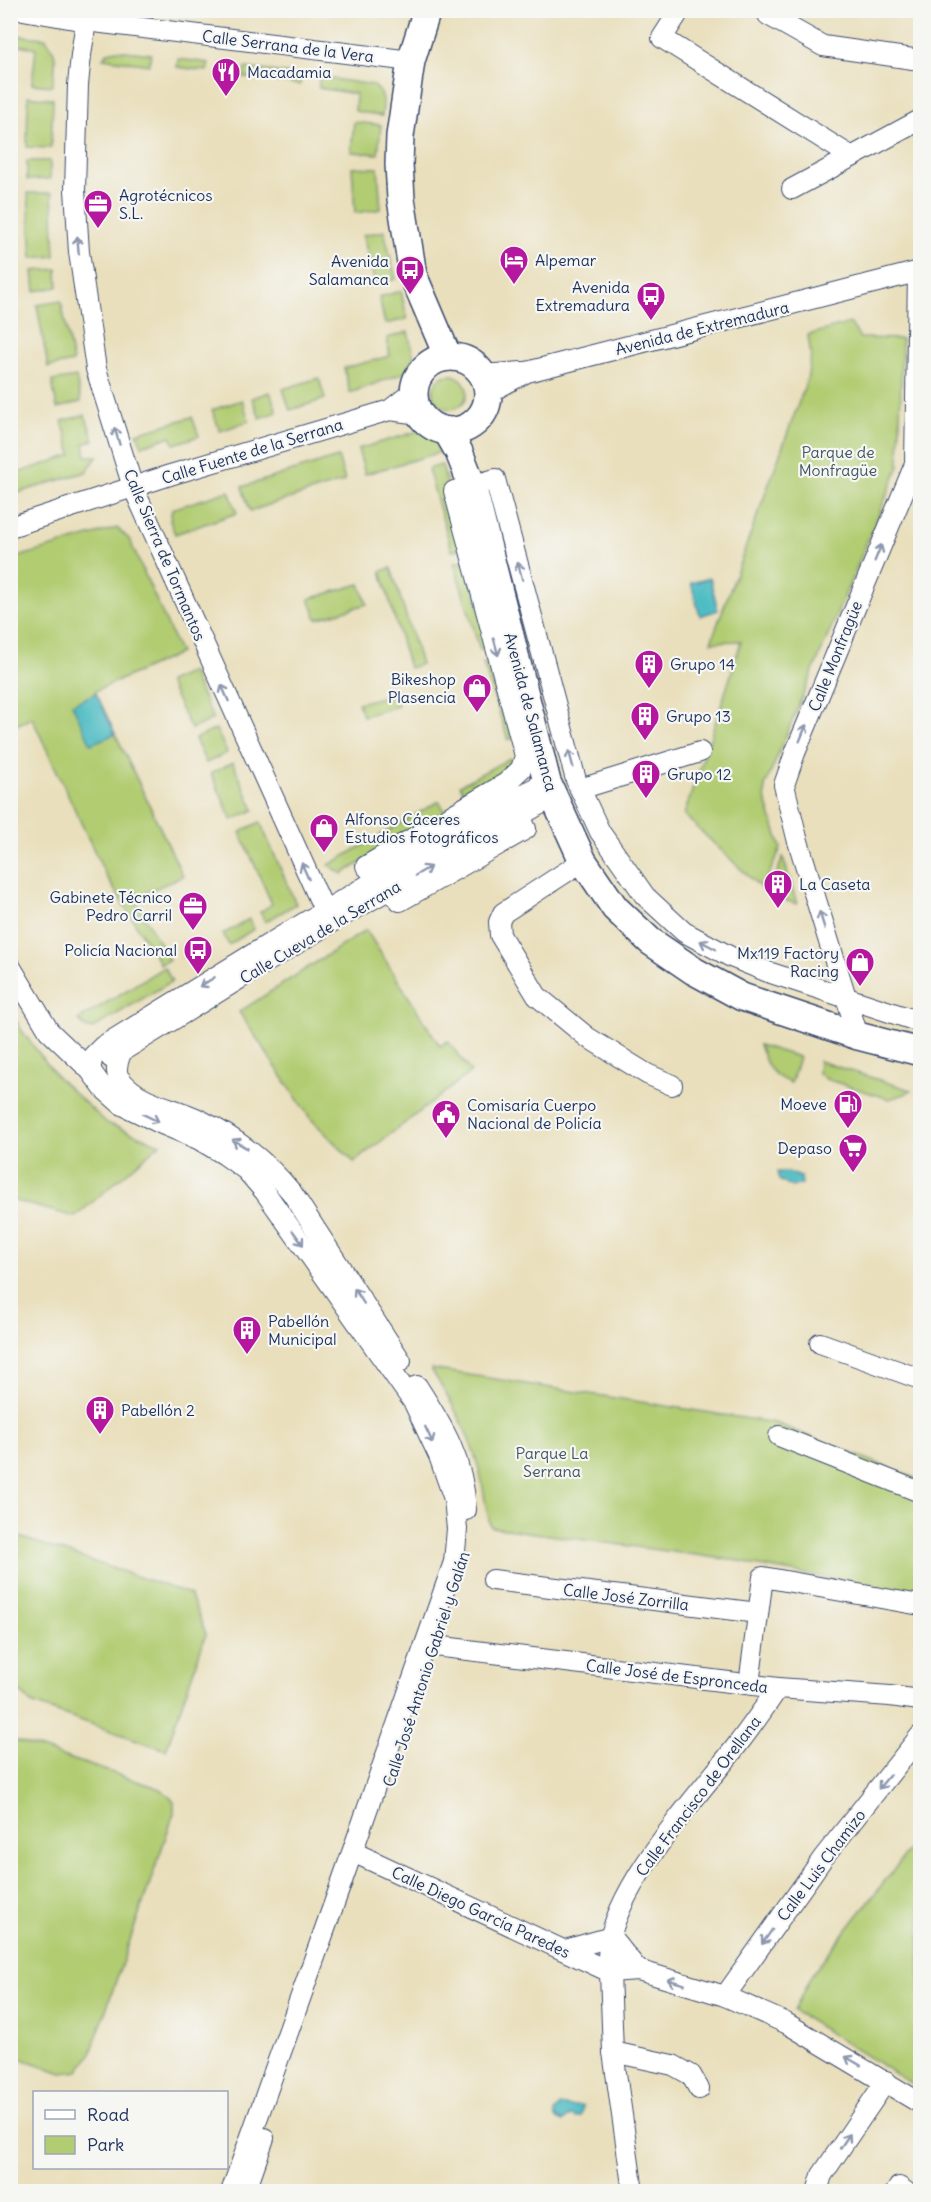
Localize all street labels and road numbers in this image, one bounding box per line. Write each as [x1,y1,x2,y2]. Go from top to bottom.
street label: Calle Serrana de la Vera [201,26,375,66]
street label: Avenida de Extremadura [613,297,791,359]
street label: Calle Fuente de la Serrana [159,414,345,488]
street label: Calle Sierra de Tormantos [120,466,210,644]
street label: Calle Monfragüe [804,598,866,714]
street label: Avenida de Salamanca [500,630,562,794]
street label: Calle Cueva de la Serrana [236,876,404,988]
street label: Calle José Antonio Gabriel y Galán [378,1549,474,1789]
street label: Calle José Zorrilla [562,1579,690,1615]
street label: Calle José de Espronceda [585,1655,769,1697]
street label: Calle Francisco de Orellana [631,1712,765,1880]
street label: Calle Luis Chamizo [772,1805,870,1925]
street label: Calle Diego García Paredes [389,1862,573,1962]

